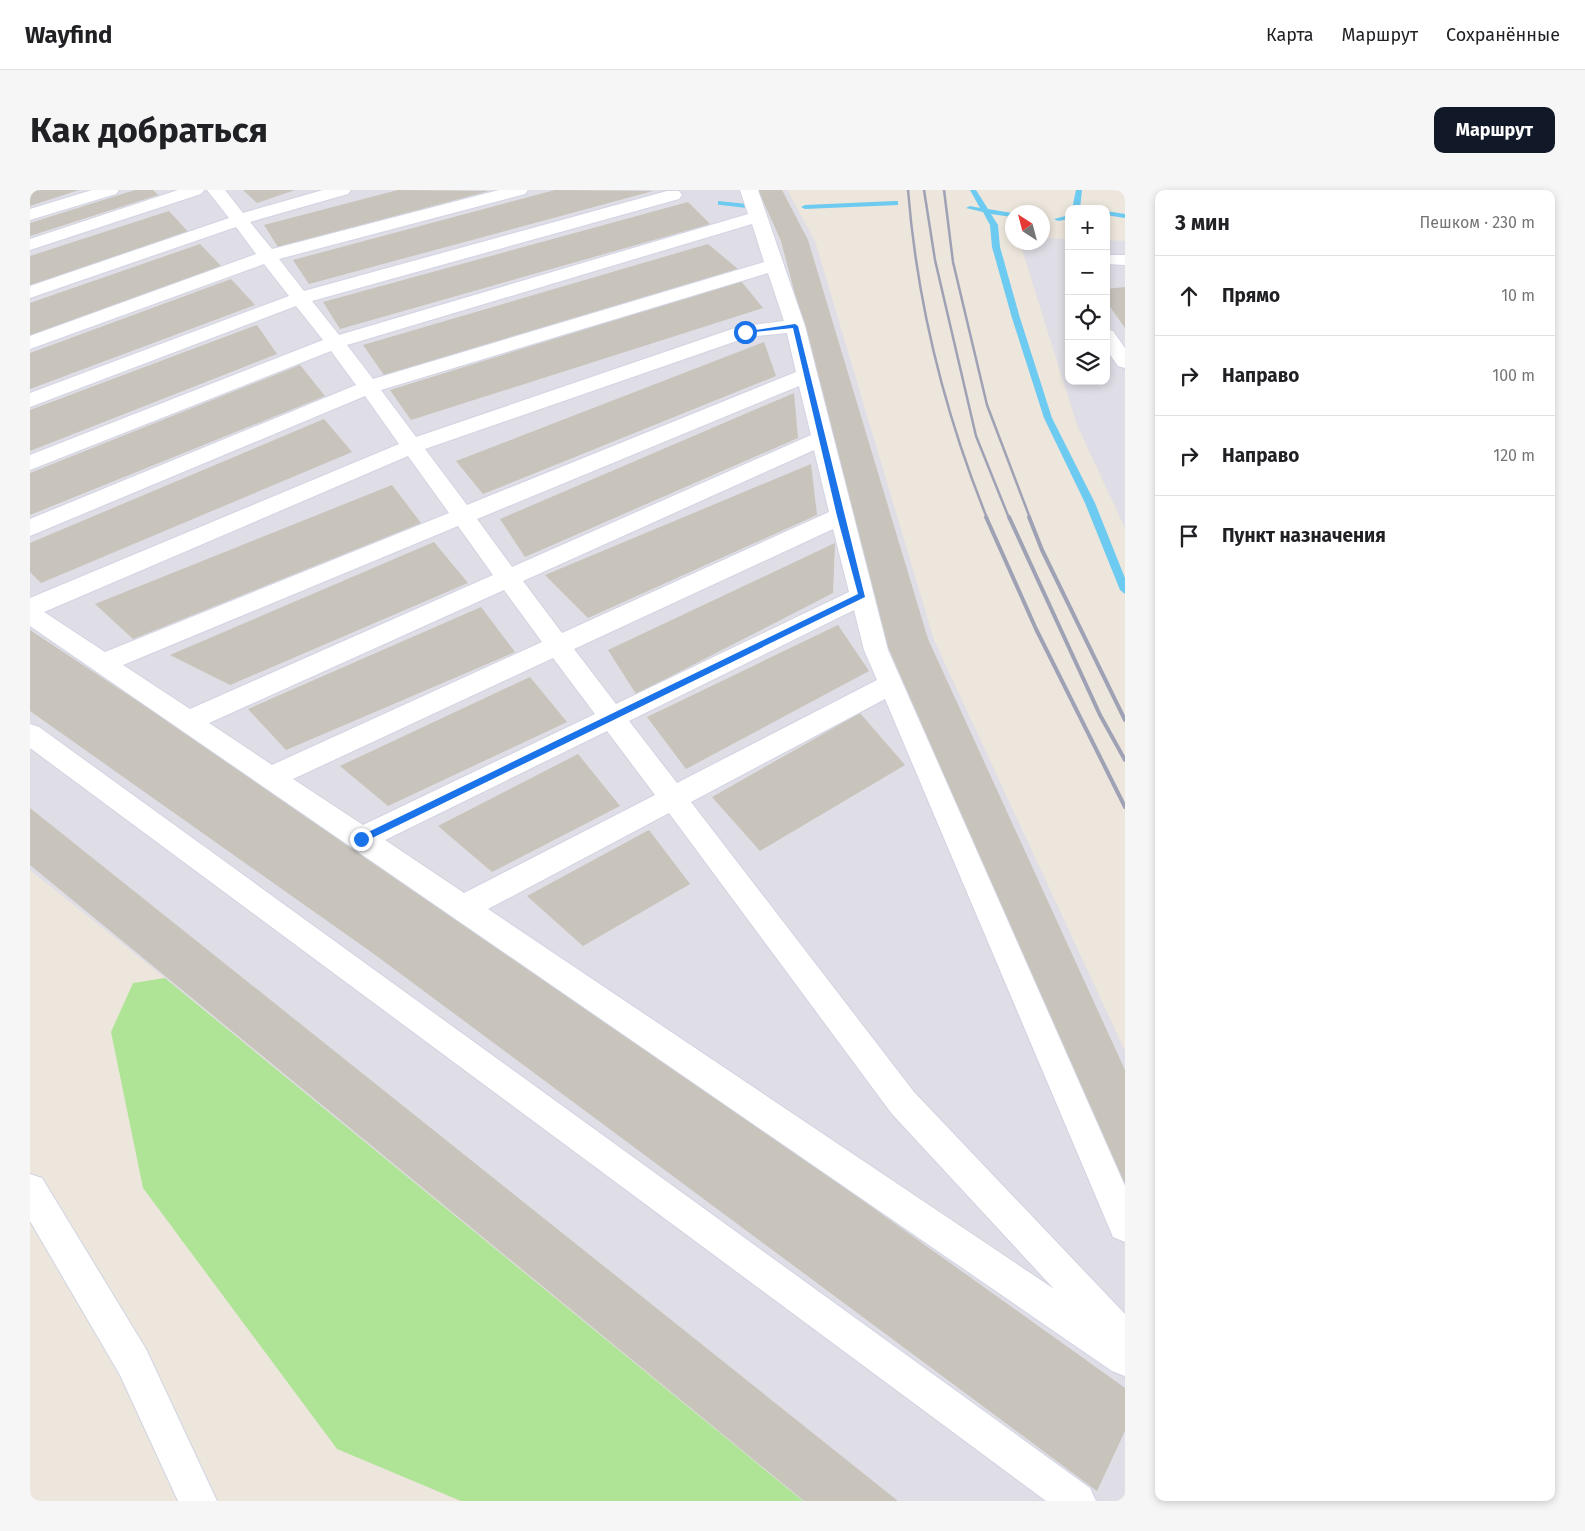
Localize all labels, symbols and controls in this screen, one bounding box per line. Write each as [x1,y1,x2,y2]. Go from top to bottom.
text: Wayfind [25,21,112,49]
text: Карта [1266,24,1314,46]
text: Маршрут [1342,24,1418,46]
text: Сохранённые [1446,24,1560,46]
button: Маршрут [1434,107,1555,153]
text: Как добраться [30,109,268,151]
north arrow [1005,205,1050,250]
map controls [1065,205,1110,385]
button: + [1065,205,1110,250]
text: 3 мин [1175,210,1230,236]
text: Пешком · 230 m [1419,213,1535,232]
button: − [1065,250,1110,295]
icon: ahead [1175,282,1203,310]
text: Прямо [1222,284,1280,307]
text: 10 m [1501,286,1535,305]
button: locate [1065,295,1110,340]
route start [734,321,757,344]
button: layers [1065,340,1110,385]
icon: right [1175,362,1203,390]
text: Направо [1222,364,1299,387]
text: 100 m [1492,366,1535,385]
icon: right [1175,442,1203,470]
text: Направо [1222,444,1299,467]
text: 120 m [1493,446,1535,465]
icon: arrive [1175,522,1203,550]
text: Пункт назначения [1222,524,1386,547]
route end [350,828,373,851]

